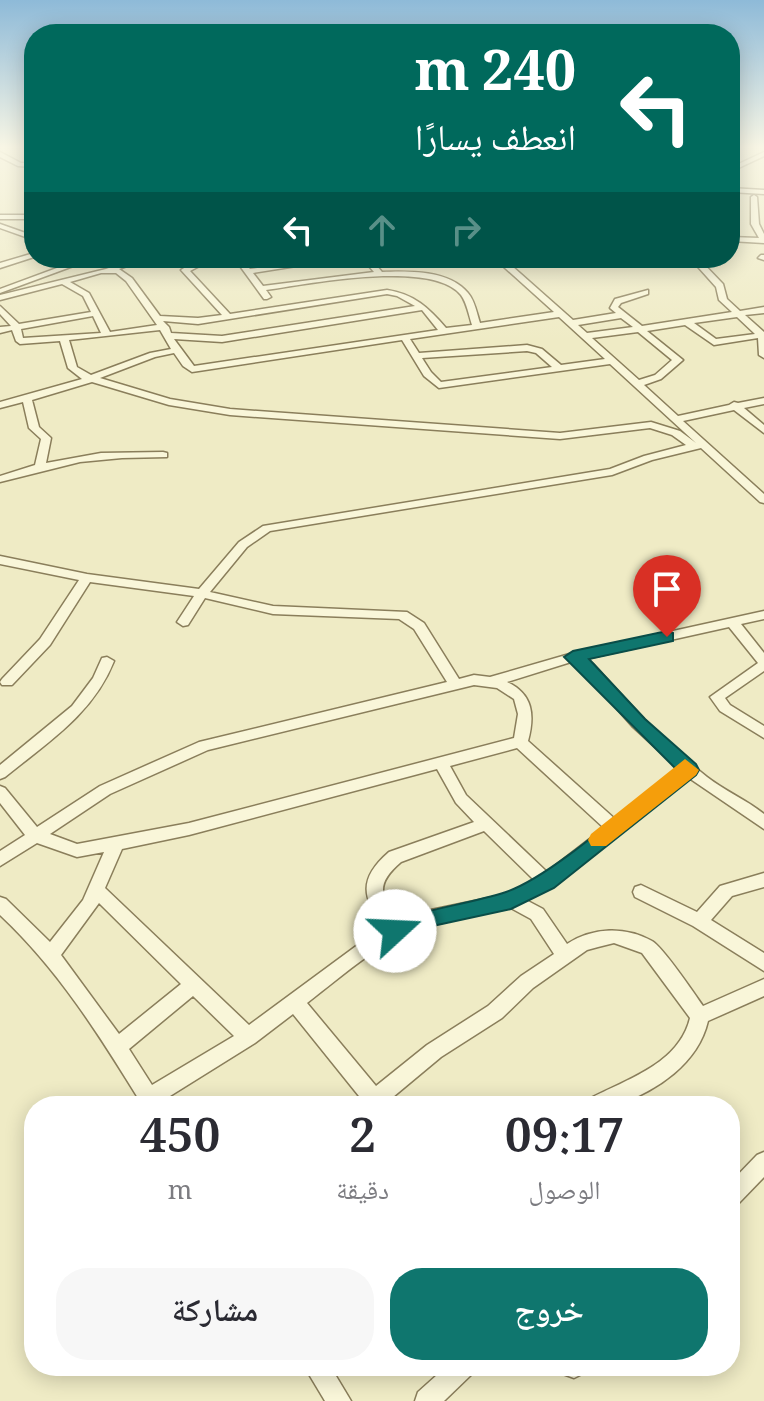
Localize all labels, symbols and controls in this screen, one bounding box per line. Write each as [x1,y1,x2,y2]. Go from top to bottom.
text: 240 m [414,30,576,126]
icon: left [604,56,708,160]
text: انعطف يسارًا [415,112,576,173]
icon: left [276,208,320,252]
icon: ahead [360,208,404,252]
icon: right [444,208,488,252]
pin [633,555,701,637]
icon: arrive [645,567,689,611]
position arrow [353,889,437,973]
text: 450 [140,1101,220,1182]
text: 2 [349,1101,376,1182]
text: 09:17 [505,1101,624,1182]
text: m [168,1171,192,1215]
text: دقيقة [336,1171,389,1215]
text: الوصول [529,1171,600,1215]
button: مشاركة [56,1268,374,1360]
button: خروج [390,1268,708,1360]

